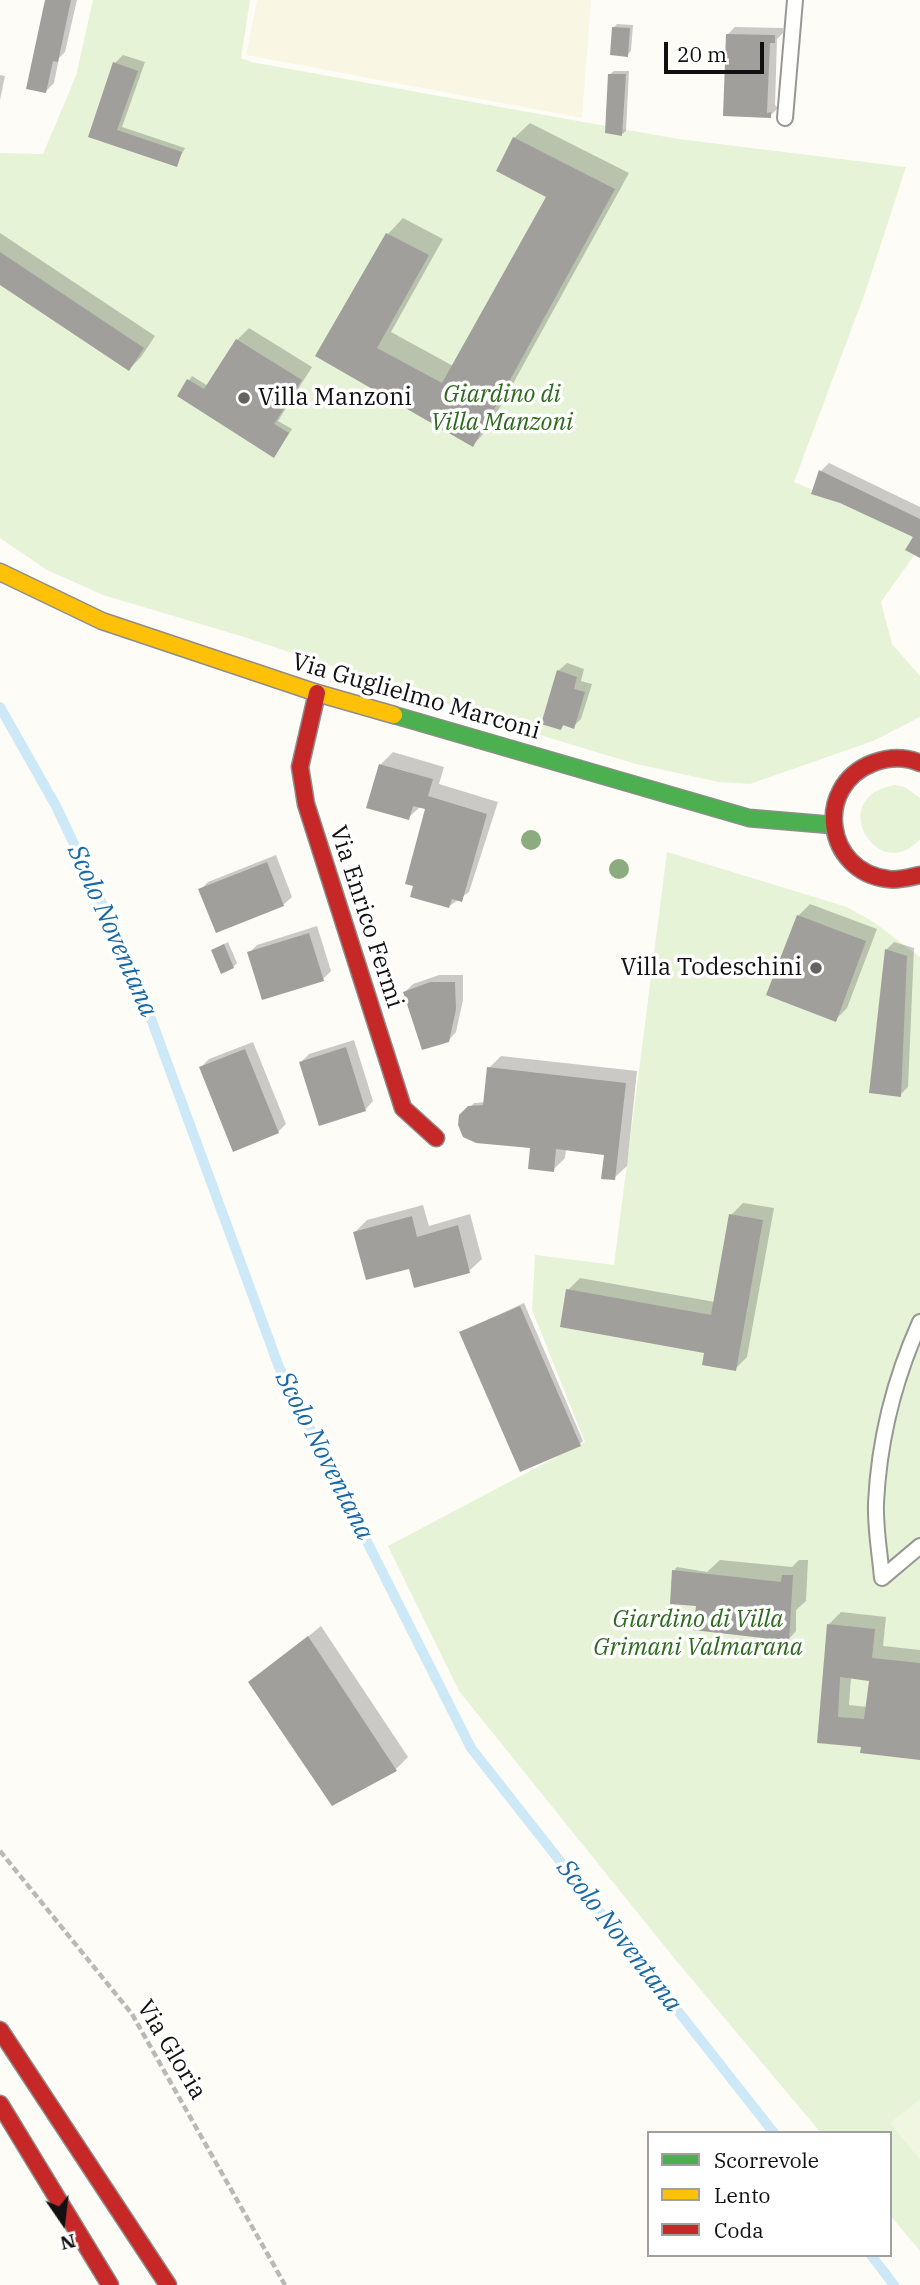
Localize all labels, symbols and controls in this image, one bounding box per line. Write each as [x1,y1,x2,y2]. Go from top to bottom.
scale bar [668,28,768,72]
text: 20 m [677,40,727,68]
park label: Giardino di Villa Manzoni [431,381,573,437]
place label: Villa Manzoni [258,384,412,412]
marker: Villa Manzoni [236,390,252,406]
street label: Via Guglielmo Marconi [289,648,543,746]
street label: Via Enrico Fermi [323,822,409,1012]
water label: Scolo Noventana [60,840,164,1022]
place label: Villa Todeschini [621,954,802,982]
marker: Villa Todeschini [808,960,824,976]
water label: Scolo Noventana [268,1366,380,1546]
park label: Giardino di Villa Grimani Valmarana [593,1606,803,1662]
water label: Scolo Noventana [550,1853,688,2019]
street label: Via Gloria [130,1995,212,2105]
legend [647,2131,892,2257]
text: Scorrevole [714,2146,819,2174]
text: Lento [714,2181,770,2209]
north arrow [28,2187,98,2257]
text: Coda [714,2216,764,2244]
text: N [58,2229,78,2256]

